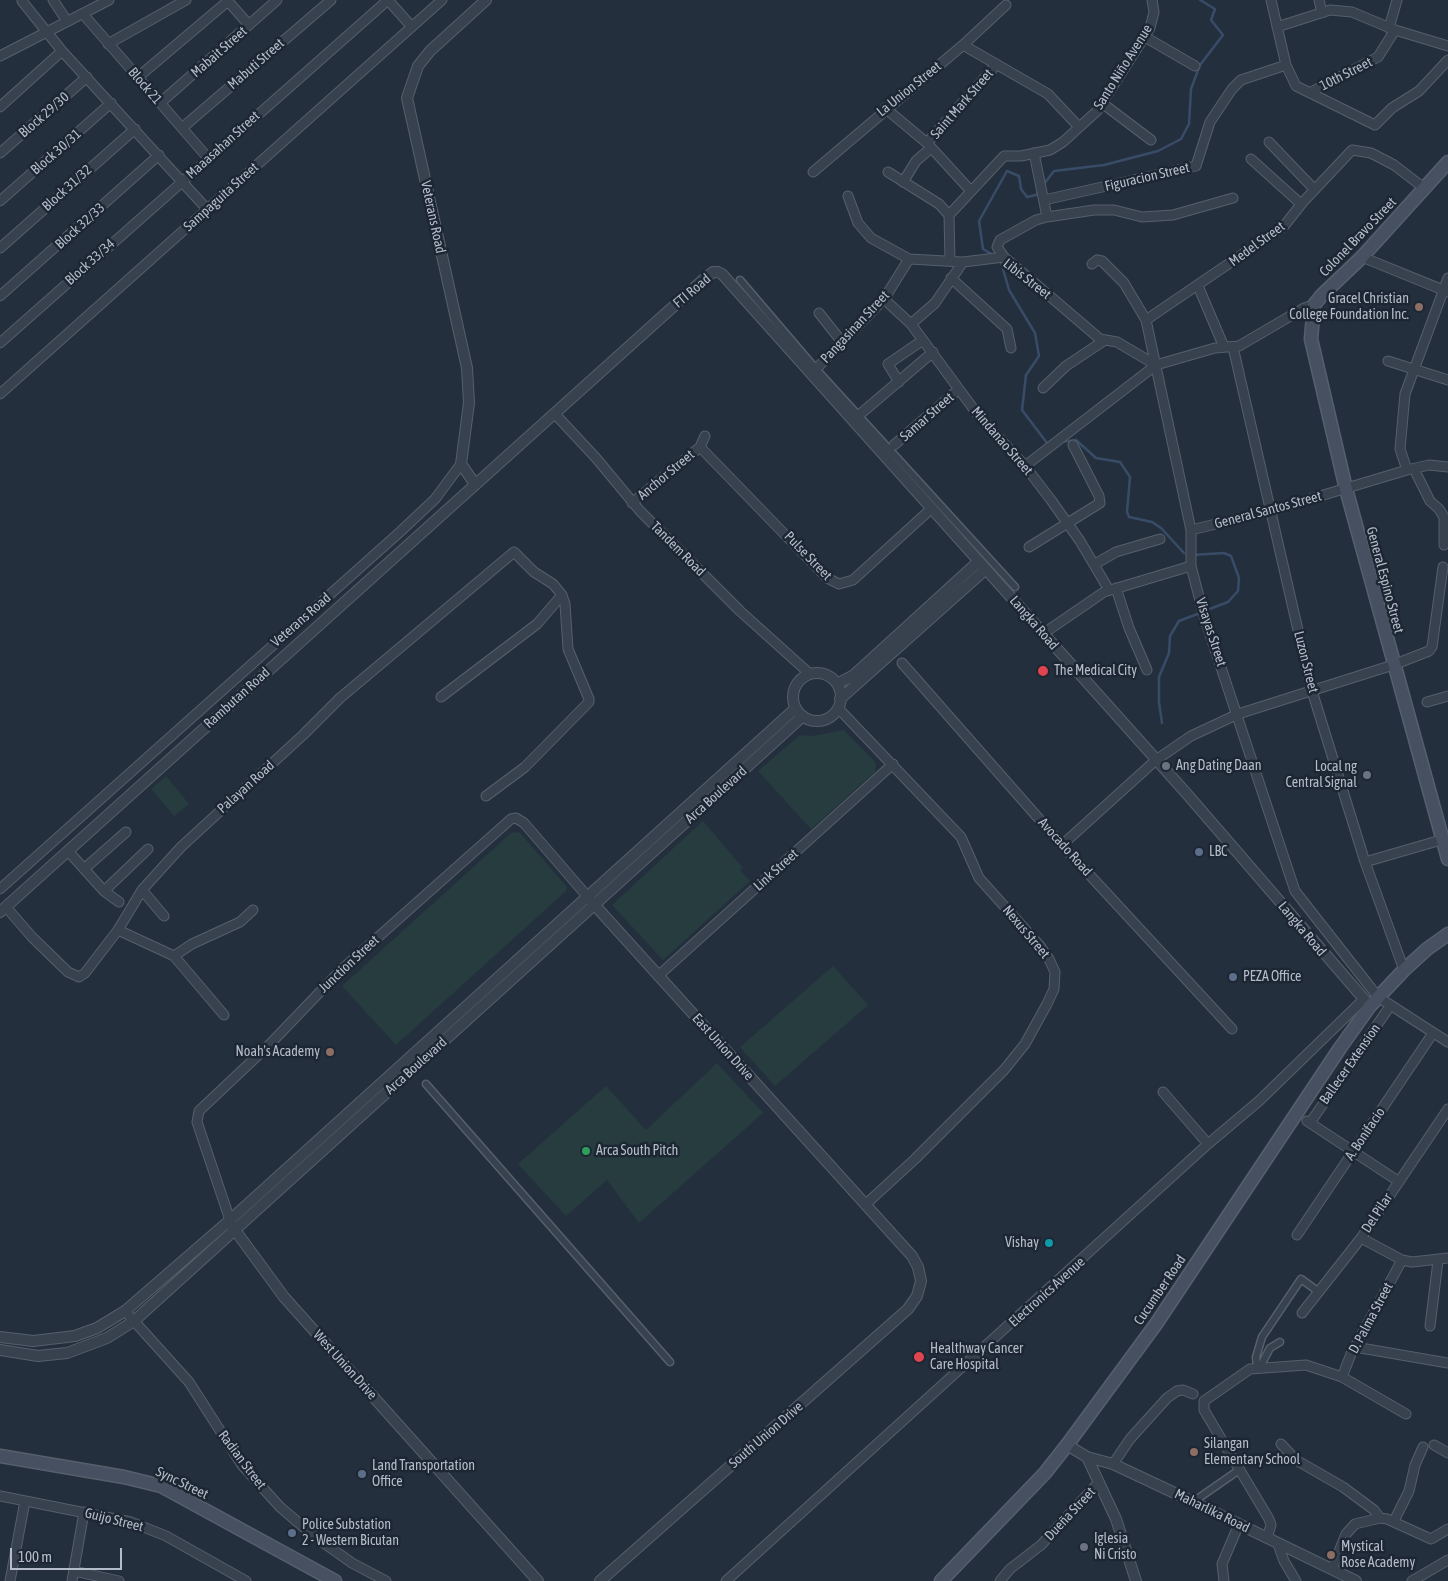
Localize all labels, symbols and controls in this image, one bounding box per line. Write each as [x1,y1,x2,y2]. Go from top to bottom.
street label: Santo Niño Avenue [1090,21,1156,113]
street label: Mabait Street [187,23,251,81]
street label: Mabuti Street [224,35,288,93]
street label: 10th Street [1317,54,1375,94]
street label: La Union Street [873,58,945,120]
street label: Block 21 [124,64,166,108]
street label: Saint Mark Street [927,66,997,142]
street label: Block 29/30 [15,89,73,141]
street label: Maaasahan Street [183,108,263,182]
street label: Block 30/31 [27,126,85,178]
street label: Sampaguita Street [180,159,262,235]
street label: Figuracion Street [1103,159,1191,195]
street label: Block 31/32 [39,161,95,215]
street label: Veterans Road [417,179,449,255]
street label: Colonel Bravo Street [1316,194,1400,280]
street label: Block 32/33 [52,199,108,253]
street label: Medel Street [1226,218,1288,270]
street label: Block 33/34 [62,235,118,289]
street label: Libis Street [1000,255,1054,303]
street label: FTI Road [670,270,714,312]
street label: Pangasinan Street [817,287,893,367]
place label: Gracel Christian College Foundation Inc. [1289,291,1409,324]
marker: Gracel Christian College Foundation Inc. [1413,301,1425,313]
street label: Samar Street [897,389,957,445]
street label: Mindanao Street [968,403,1036,479]
street label: Anchor Street [634,446,698,504]
street label: General Santos Street [1213,488,1323,532]
street label: Tandem Road [647,518,709,580]
street label: General Espino Street [1363,525,1407,635]
street label: Pulse Street [781,528,835,584]
street label: Veterans Road [268,589,334,651]
street label: Langka Road [1006,593,1062,653]
street label: Visayas Street [1192,596,1230,668]
street label: Luzon Street [1290,629,1322,695]
place label: The Medical City [1054,663,1137,679]
street label: Rambutan Road [201,664,273,732]
marker: The Medical City [1036,664,1050,678]
street label: Palayan Road [214,757,278,817]
place label: Ang Dating Daan [1176,758,1262,774]
place label: Local ng Central Signal [1285,759,1357,792]
marker: Ang Dating Daan [1160,760,1172,772]
street label: Arca Boulevard [682,763,750,827]
marker: Local ng Central Signal [1361,769,1373,781]
street label: Avocado Road [1034,814,1096,880]
place label: LBC [1209,844,1227,860]
street label: Link Street [750,846,802,894]
marker: LBC [1193,846,1205,858]
street label: Langka Road [1274,898,1330,960]
street label: Nexus Street [999,902,1053,962]
street label: Junction Street [315,932,383,996]
place label: PEZA Office [1243,969,1301,985]
marker: PEZA Office [1227,971,1239,983]
street label: East Union Drive [689,1010,757,1084]
street label: Ballecer Extension [1316,1020,1384,1108]
street label: Arca Boulevard [382,1034,450,1098]
place label: Noah's Academy [236,1044,320,1060]
marker: Noah's Academy [324,1046,336,1058]
street label: A. Bonifacio [1341,1104,1389,1164]
place label: Arca South Pitch [596,1143,678,1159]
marker: Arca South Pitch [580,1145,592,1157]
street label: Del Pilar [1358,1190,1396,1236]
place label: Vishay [1005,1235,1039,1251]
marker: Vishay [1043,1237,1055,1249]
street label: Cucumber Road [1130,1252,1190,1328]
street label: Electronics Avenue [1006,1253,1088,1331]
street label: D. Palma Street [1345,1280,1397,1356]
street label: West Union Drive [309,1327,381,1403]
place label: Healthway Cancer Care Hospital [930,1341,1023,1374]
marker: Healthway Cancer Care Hospital [912,1350,926,1364]
street label: South Union Drive [726,1398,806,1472]
street label: Radian Street [214,1427,270,1493]
place label: Silangan Elementary School [1204,1436,1300,1468]
marker: Silangan Elementary School [1188,1446,1200,1458]
place label: Land Transportation Office [372,1458,475,1490]
street label: Sync Street [153,1463,211,1503]
marker: Land Transportation Office [356,1468,368,1480]
street label: Dueña Street [1041,1484,1099,1544]
street label: Maharlika Road [1172,1486,1252,1536]
street label: Guijo Street [83,1505,145,1535]
place label: Police Substation 2 - Western Bicutan [302,1517,399,1550]
marker: Police Substation 2 - Western Bicutan [286,1527,298,1539]
place label: Iglesia Ni Cristo [1094,1531,1136,1564]
scale bar [12,1538,125,1570]
place label: Mystical Rose Academy [1341,1539,1415,1571]
marker: Iglesia Ni Cristo [1078,1541,1090,1553]
text: 100 m [18,1548,52,1565]
marker: Mystical Rose Academy [1325,1549,1337,1561]

